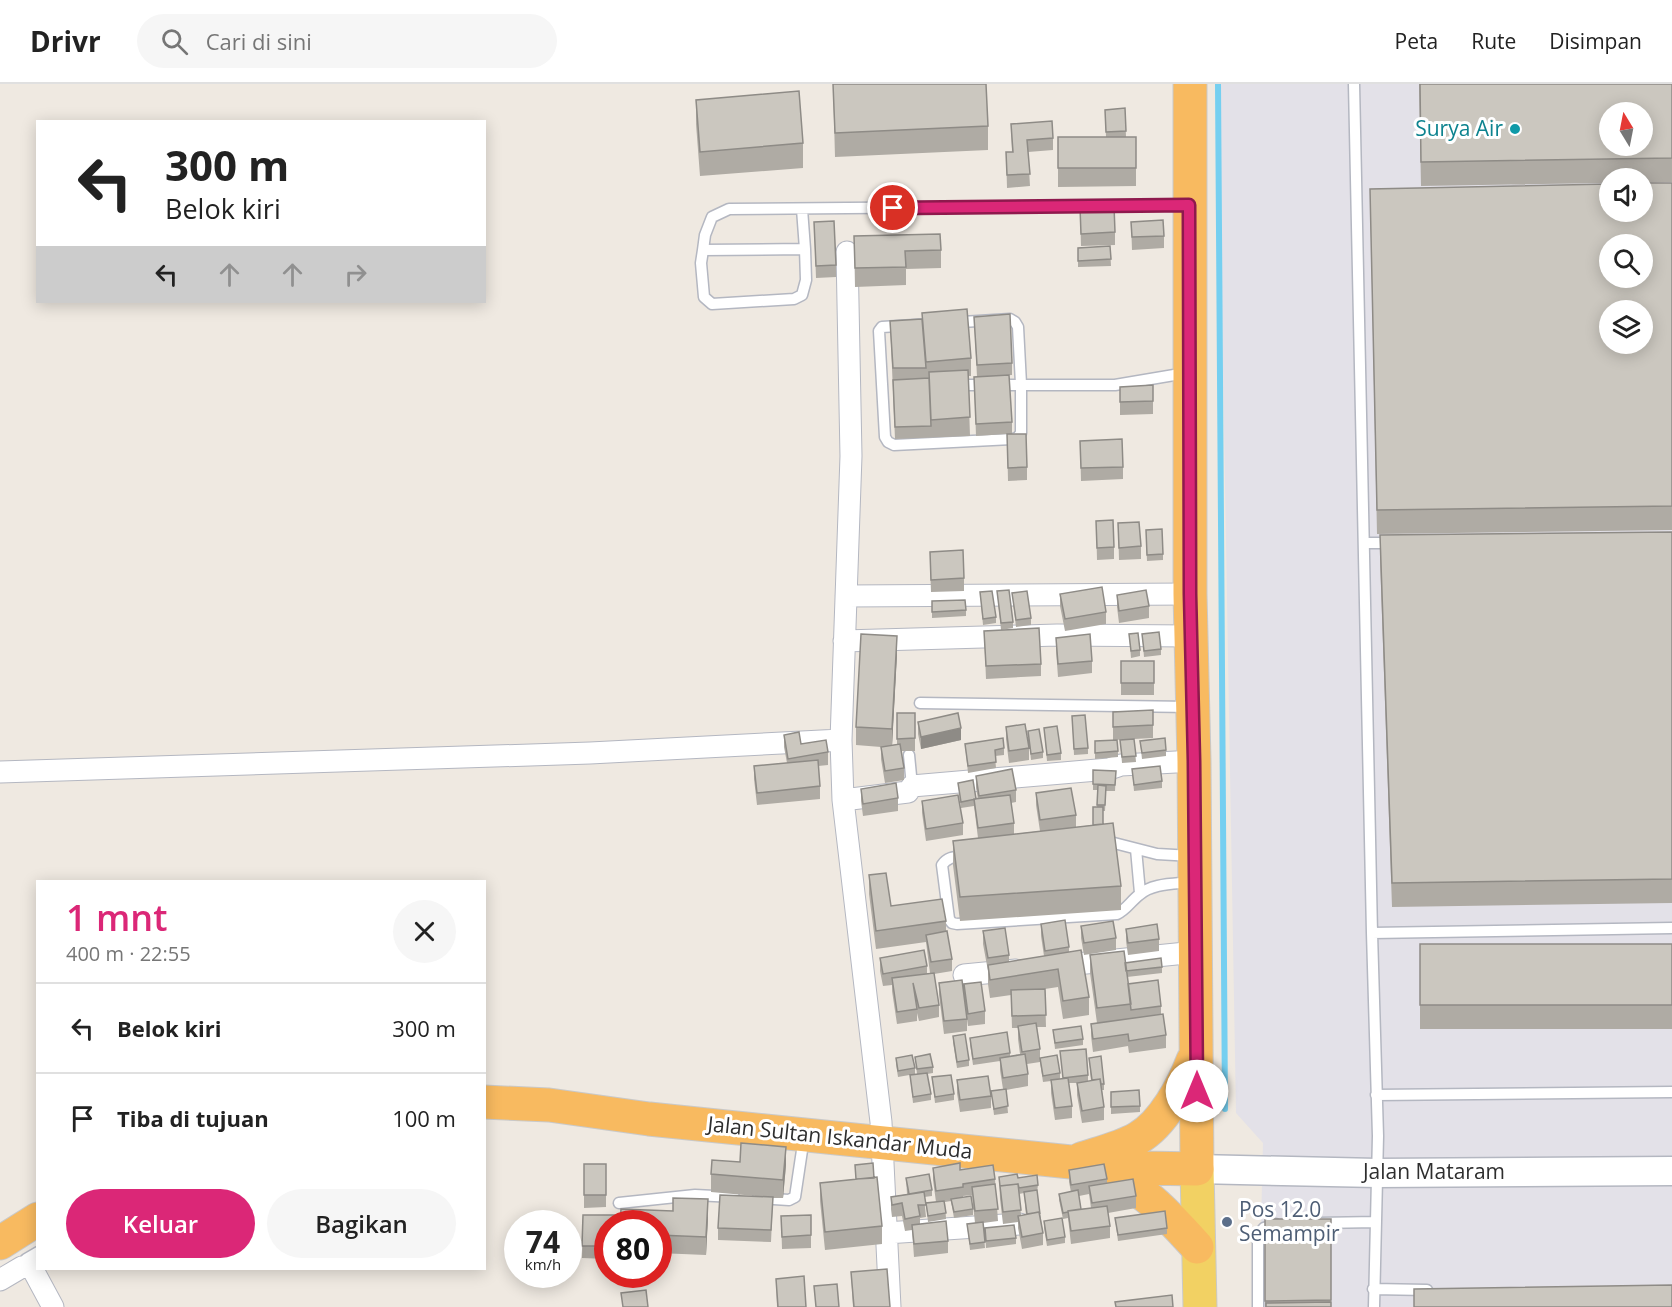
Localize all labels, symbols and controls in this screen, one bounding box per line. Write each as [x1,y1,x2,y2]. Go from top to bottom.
search box [137,14,557,68]
text: Drivr [30,22,101,60]
icon: search [158,25,191,58]
text: Cari di sini [206,26,312,56]
text: Peta [1395,27,1438,55]
text: Rute [1471,27,1516,55]
text: Disimpan [1549,27,1642,55]
north arrow [1599,102,1653,156]
map controls [1599,102,1653,354]
place label: Surya Air [1415,114,1503,142]
marker: Surya Air [1508,122,1522,136]
text: 300 m [165,136,289,193]
icon: left [66,144,144,222]
button: sound [1599,168,1653,222]
pin [867,182,918,233]
text: Belok kiri [165,190,281,227]
icon: arrive [876,191,909,224]
button: search [1599,234,1653,288]
icon: left [150,258,183,291]
icon: ahead [213,258,246,291]
icon: ahead [276,258,309,291]
icon: right [339,258,372,291]
button: layers [1599,300,1653,354]
text: 1 mnt [66,893,167,942]
button: close [393,900,456,963]
text: 400 m · 22:55 [66,940,191,967]
icon: left [66,1012,99,1045]
text: Belok kiri [117,1013,222,1043]
text: 300 m [392,1013,456,1043]
position arrow [1165,1059,1229,1123]
icon: arrive [66,1102,99,1135]
text: Tiba di tujuan [117,1103,269,1133]
text: 100 m [392,1103,456,1133]
street label: Jalan Sultan Iskandar Muda [704,1109,974,1165]
street label: Jalan Mataram [1361,1157,1505,1185]
button: Keluar [66,1189,255,1258]
button: Bagikan [267,1189,456,1258]
place label: Pos 12.0 Semampir [1239,1195,1340,1247]
speed limit sign: 80 [594,1210,672,1288]
marker: Pos 12.0 Semampir [1220,1215,1234,1229]
text: 74 [526,1221,560,1262]
text: km/h [525,1254,561,1274]

